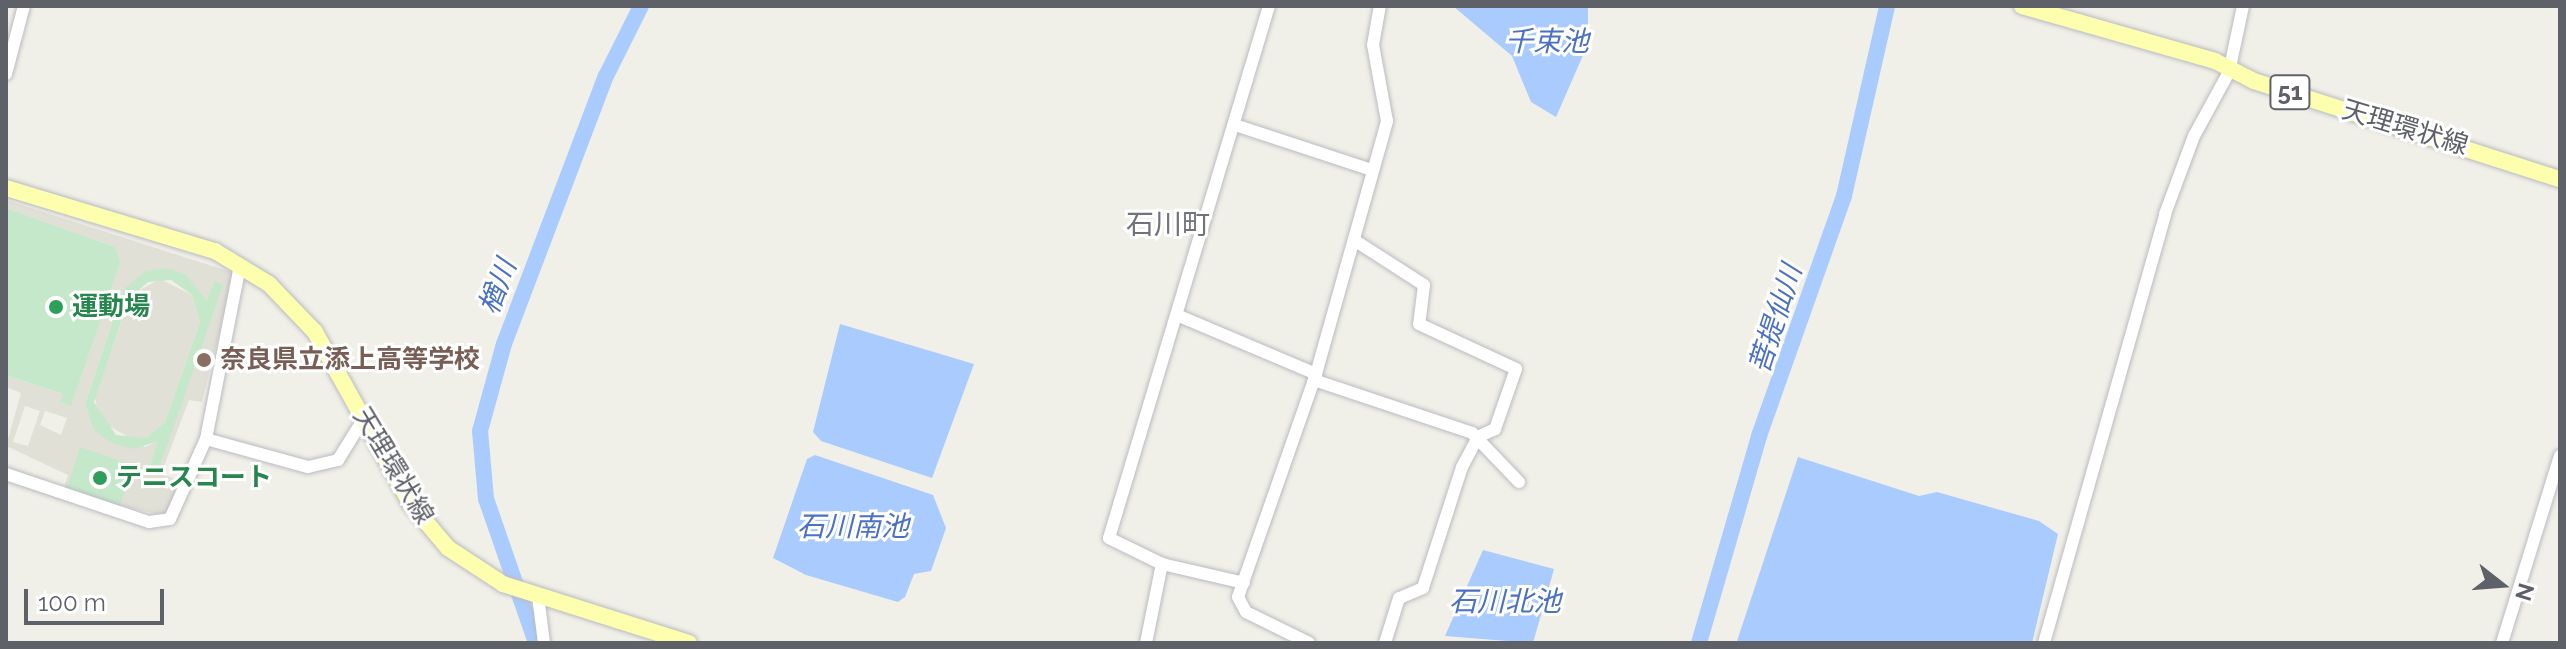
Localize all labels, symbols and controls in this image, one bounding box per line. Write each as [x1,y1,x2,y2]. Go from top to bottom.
water label: 千束池 [1505,25,1589,59]
road number: 51 [2268,72,2312,112]
street label: 天理環状線 [2338,94,2472,162]
district label: 石川町 [1126,208,1210,242]
water label: 楢川 [472,255,524,319]
water label: 菩提仙川 [1743,261,1809,377]
place label: 運動場 [72,291,150,323]
marker: 運動場 [47,298,65,316]
place label: 奈良県立添上高等学校 [220,344,480,376]
marker: 奈良県立添上高等学校 [195,351,213,369]
street label: 天理環状線 [346,402,440,530]
place label: テニスコート [116,462,272,494]
marker: テニスコート [91,469,109,487]
water label: 石川南池 [797,510,909,544]
north arrow [2462,545,2542,625]
scale bar [28,573,168,623]
text: N [2510,580,2540,604]
water label: 石川北池 [1449,585,1561,619]
text: 100 m [38,588,106,617]

